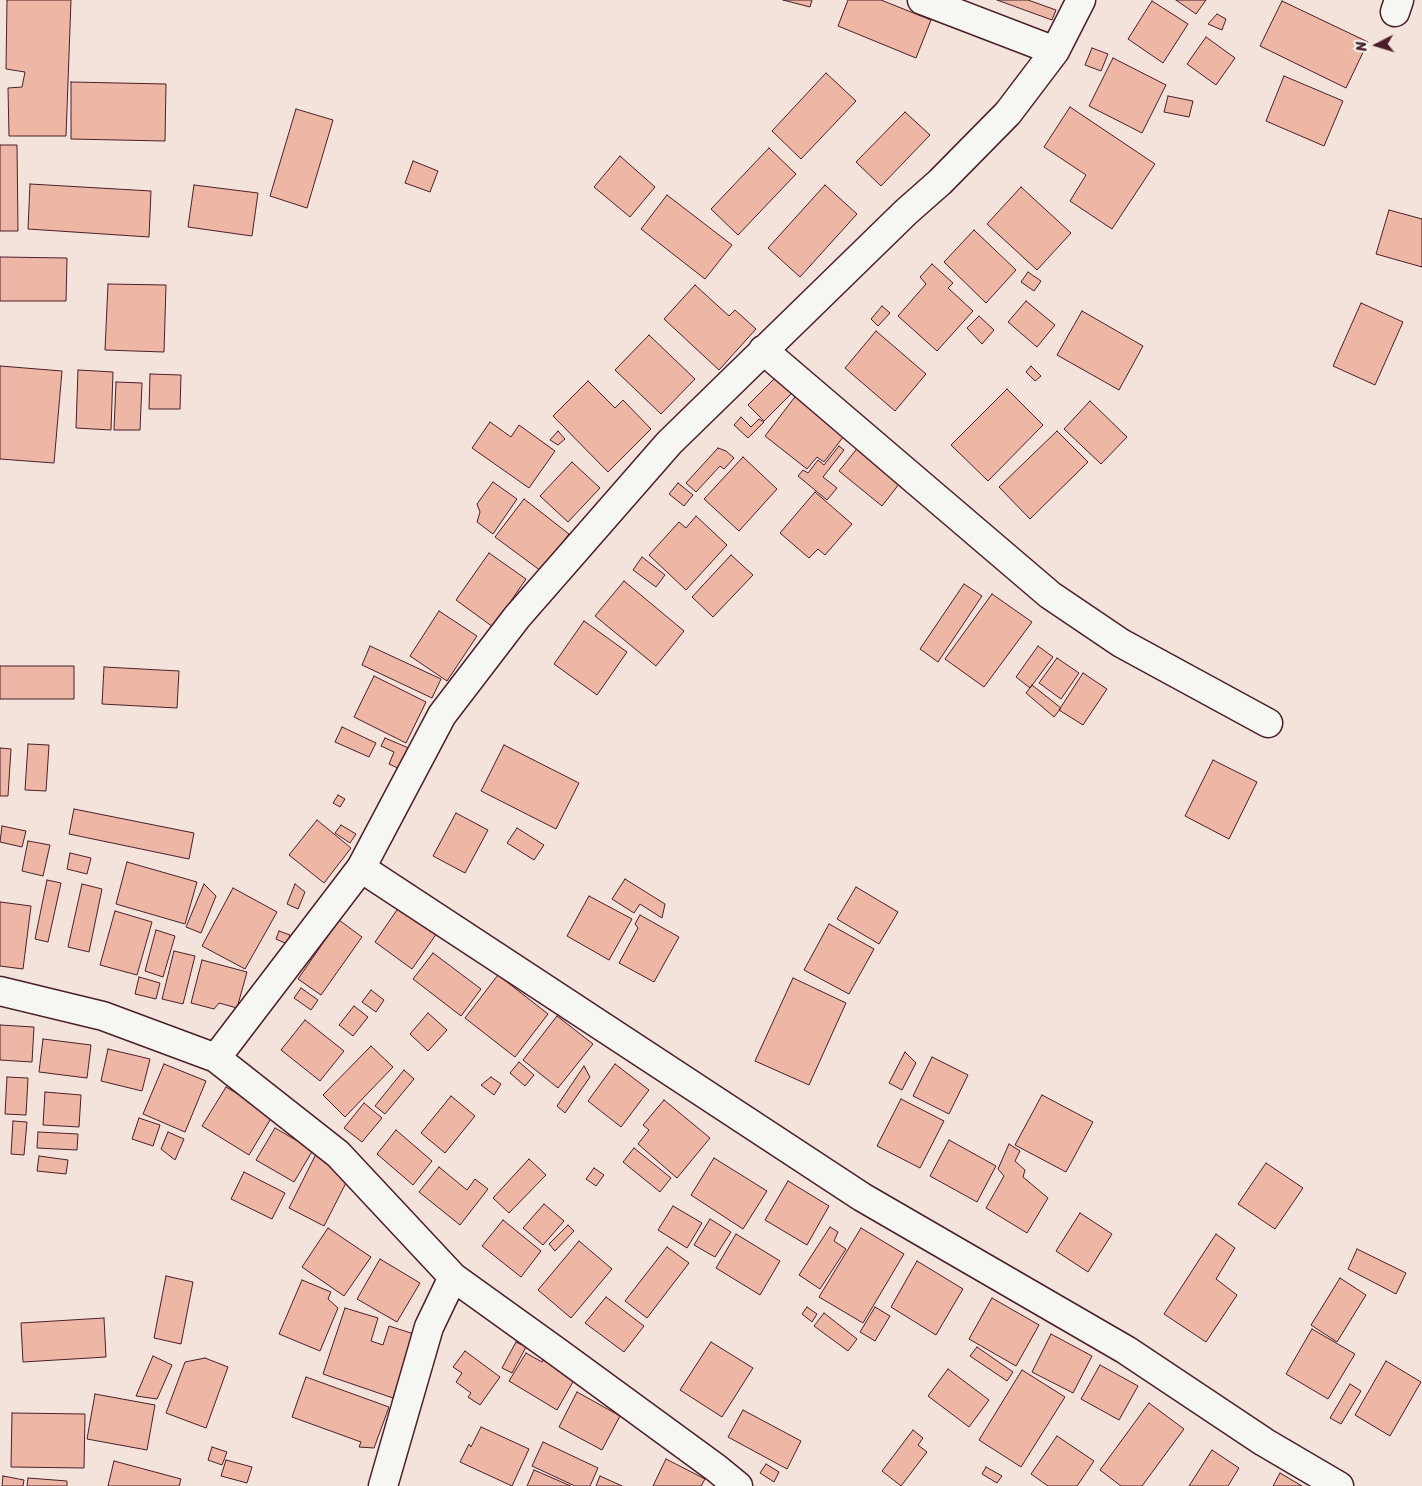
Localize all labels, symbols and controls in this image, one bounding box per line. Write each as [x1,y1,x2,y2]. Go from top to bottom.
north arrow [1352,20,1402,70]
text: N [1349,40,1374,52]

